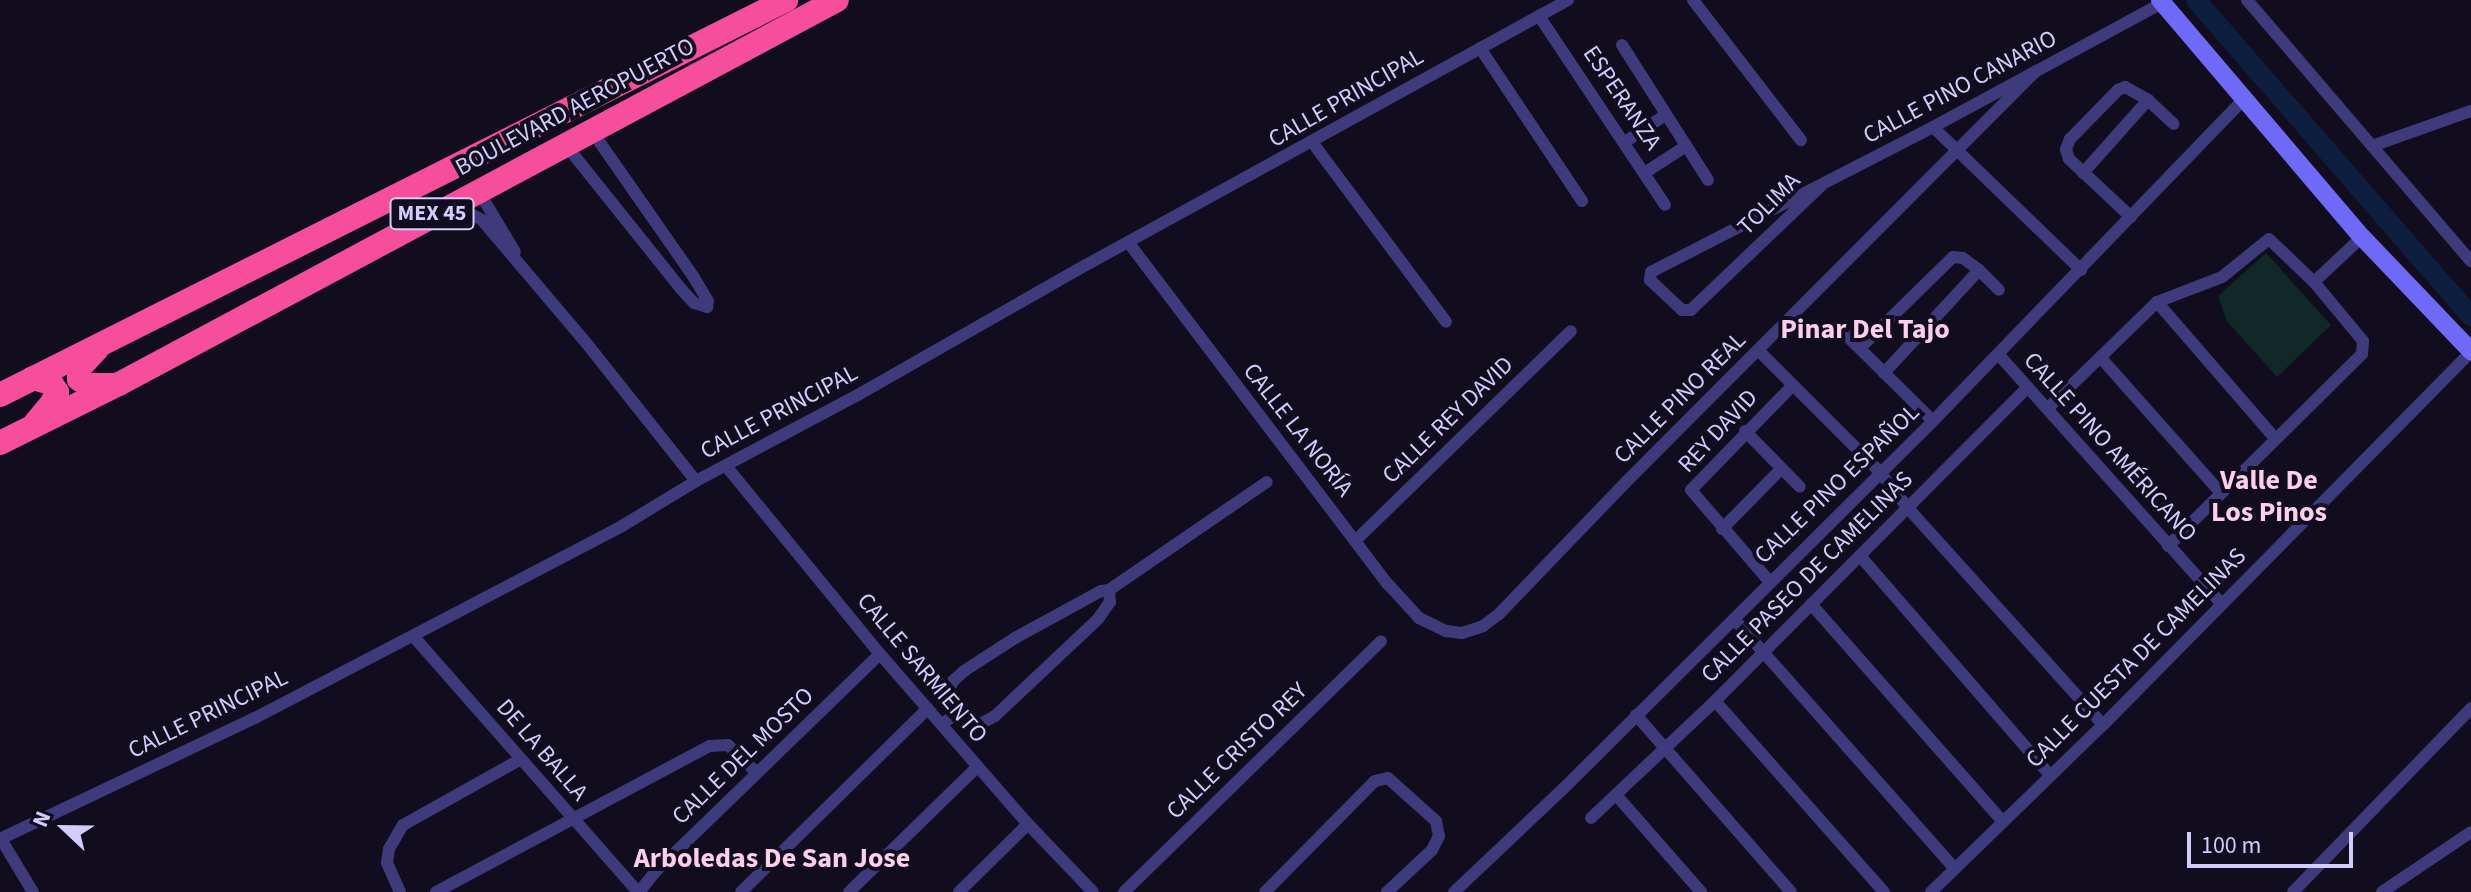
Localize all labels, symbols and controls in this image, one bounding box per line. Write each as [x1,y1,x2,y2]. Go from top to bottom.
street label: CALLE PINO CANARIO [1858,24,2062,150]
street label: BOULEVARD AEROPUERTO [451,32,699,182]
street label: ESPERANZA [1577,40,1667,156]
street label: CALLE PRINCIPAL [1264,42,1428,154]
street label: TOLIMA [1732,167,1806,241]
road number: MEX 45 [388,196,476,232]
district label: Pinar Del Tajo [1780,312,1950,346]
street label: CALLE PINO REAL [1608,326,1752,470]
street label: CALLE PINO AMÉRICANO [2017,346,2203,548]
street label: CALLE REY DAVID [1377,350,1519,490]
street label: CALLE LA NORÍA [1237,357,1359,503]
street label: CALLE PRINCIPAL [696,358,862,466]
street label: REY DAVID [1672,383,1764,479]
street label: CALLE PINO ESPAÑOL [1749,398,1925,570]
district label: Valle De Los Pinos [2211,463,2327,529]
street label: CALLE PASEO DE CAMELINAS [1695,465,1919,689]
street label: CALLE CUESTA DE CAMELINAS [2020,542,2252,774]
street label: CALLE SARMIENTO [851,587,993,749]
street label: CALLE PRINCIPAL [124,663,292,765]
street label: CALLE CRISTO REY [1161,677,1313,825]
street label: CALLE DEL MOSTO [666,681,820,831]
street label: DE LA BALLA [490,693,594,807]
north arrow [24,788,104,868]
text: N [24,806,59,832]
scale bar [2191,816,2357,866]
text: 100 m [2201,828,2261,863]
district label: Arboledas De San Jose [634,841,910,875]

